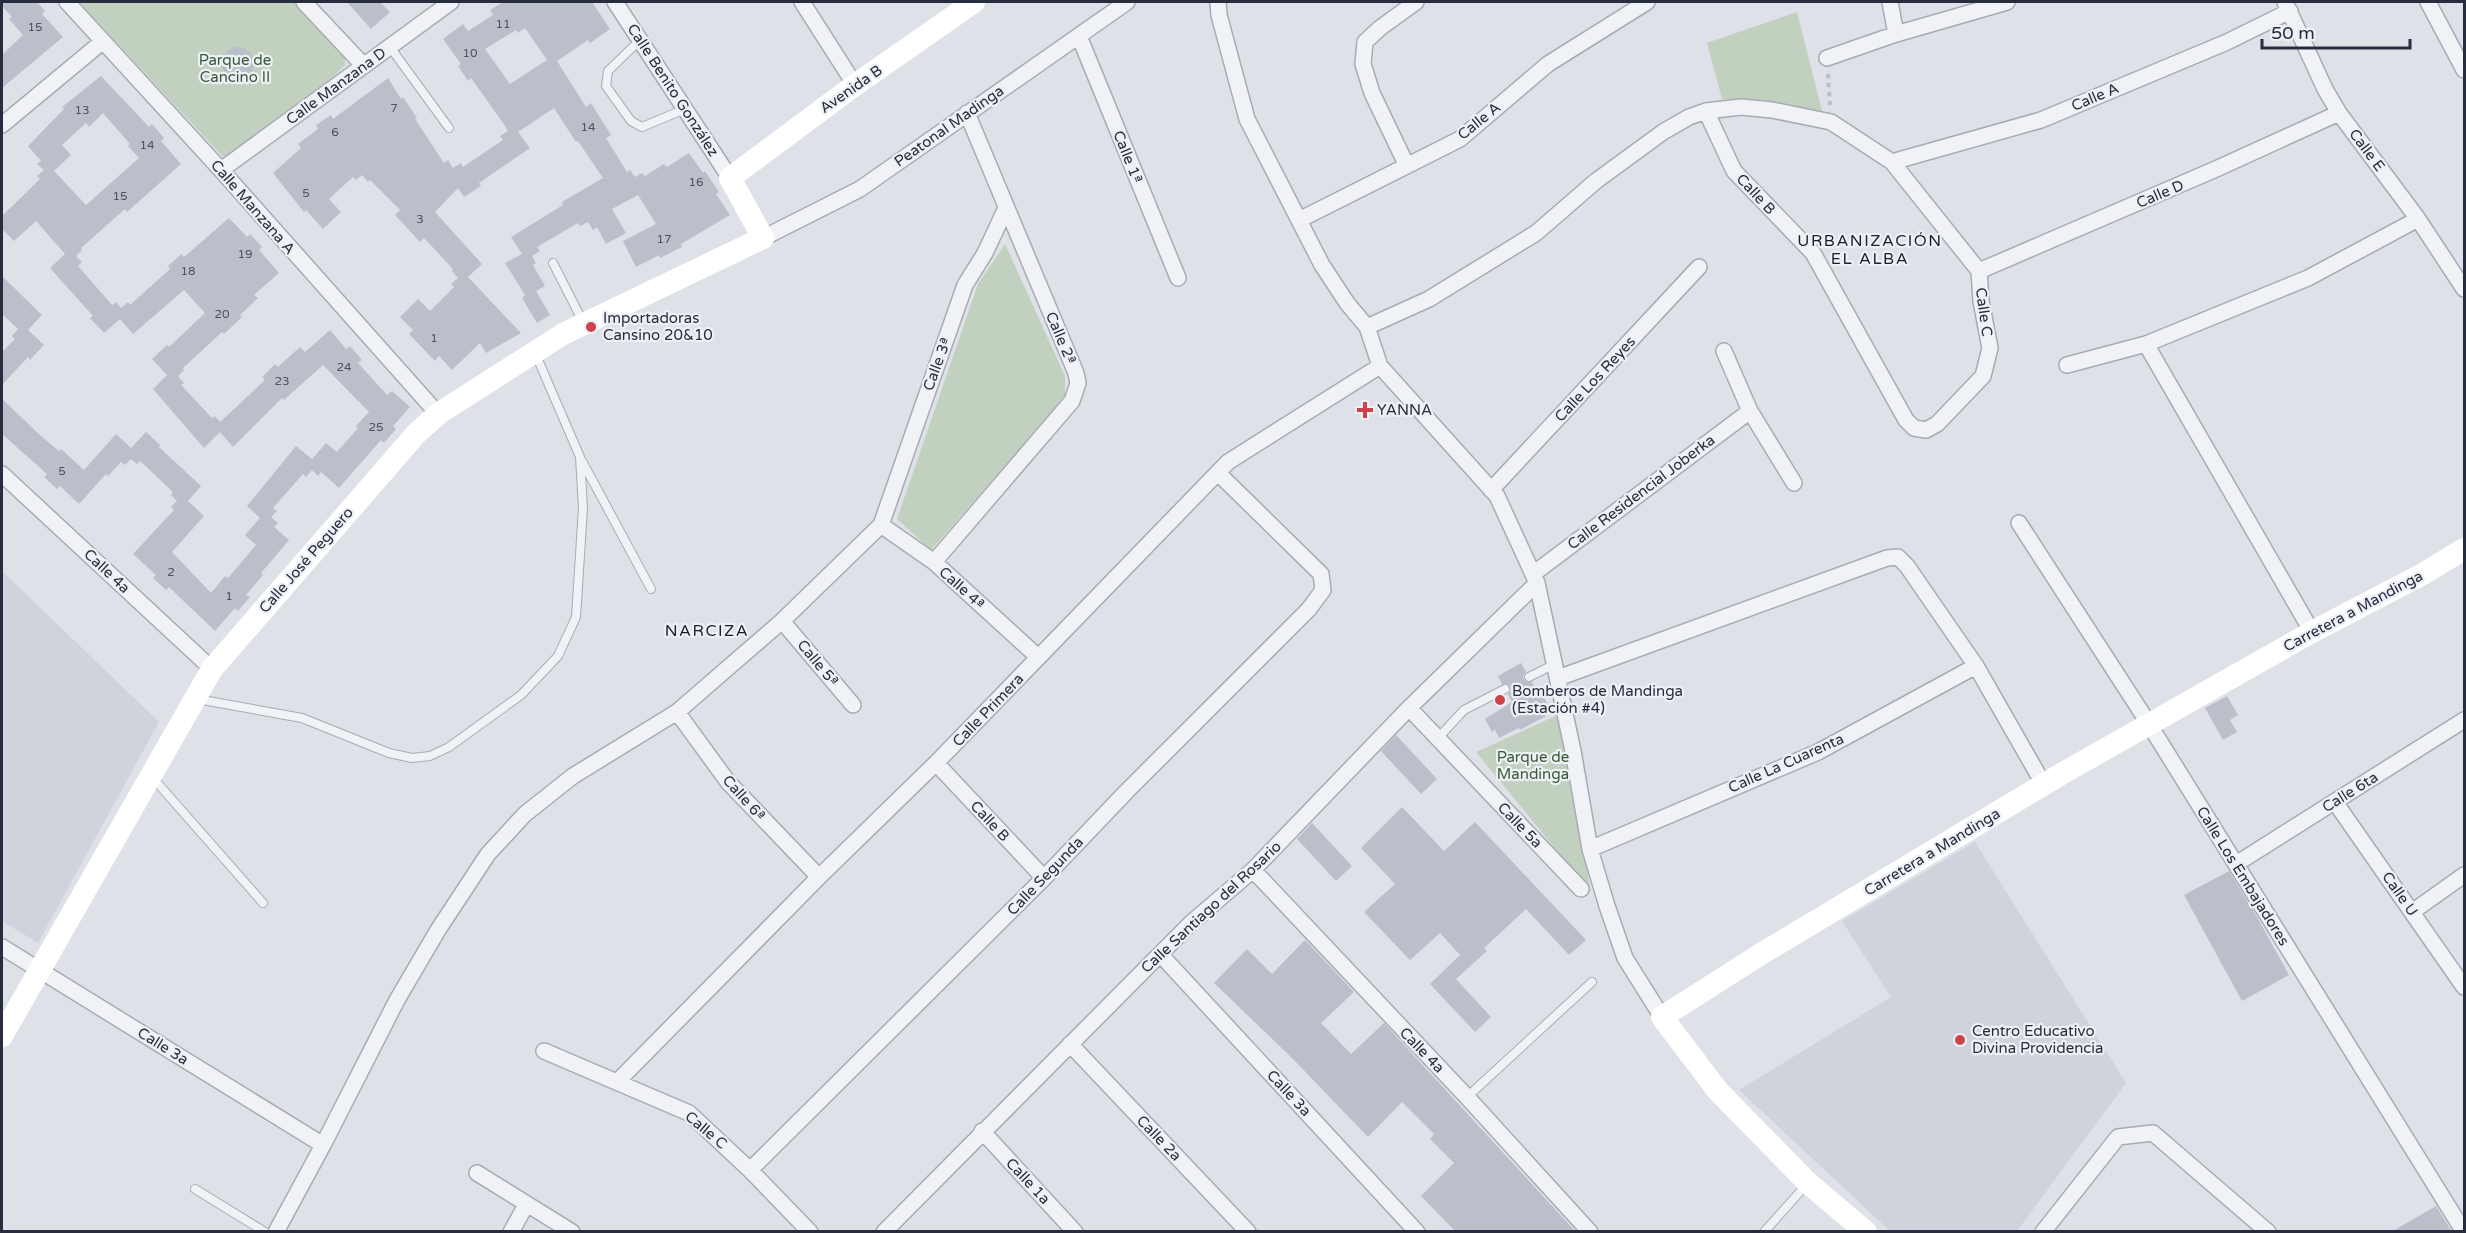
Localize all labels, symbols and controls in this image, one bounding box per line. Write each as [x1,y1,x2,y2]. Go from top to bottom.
scale bar [2262,12,2410,50]
house number: 11 [495,17,511,31]
house number: 15 [27,20,43,34]
street label: Calle Benito González [623,20,723,160]
text: 50 m [2271,22,2315,44]
street label: Calle Manzana D [282,44,390,128]
house number: 10 [462,46,478,60]
park label: Parque de Cancino II [199,51,271,86]
street label: Avenida B [816,61,886,117]
street label: Calle A [2069,79,2121,115]
street label: Peatonal Madinga [891,81,1007,171]
street label: Calle A [1454,98,1504,144]
house number: 7 [390,101,398,115]
house number: 13 [74,103,90,117]
house number: 14 [580,120,596,134]
house number: 6 [331,125,339,139]
street label: Calle E [2345,125,2389,175]
street label: Calle 1ª [1109,128,1147,186]
house number: 14 [139,138,155,152]
street label: Calle Manzana A [207,156,299,258]
street label: Calle B [1733,170,1779,218]
house number: 16 [688,175,704,189]
street label: Calle D [2133,176,2187,212]
house number: 5 [302,186,310,200]
house number: 15 [112,189,128,203]
house number: 3 [416,212,424,226]
district label: URBANIZACIÓN EL ALBA [1797,231,1943,269]
house number: 17 [656,232,672,246]
house number: 19 [237,247,253,261]
house number: 18 [180,264,196,278]
street label: Calle C [1972,286,1996,338]
house number: 20 [214,307,230,321]
place label: Importadoras Cansino 20&10 [603,309,713,344]
street label: Calle 2ª [1042,309,1080,367]
marker: Importadoras Cansino 20&10 [584,320,598,334]
house number: 1 [430,331,438,345]
street label: Calle Los Reyes [1551,333,1639,425]
street label: Calle 3ª [919,335,955,393]
house number: 24 [336,360,352,374]
house number: 23 [274,374,290,388]
place label: YANNA [1377,401,1432,419]
marker: YANNA [1358,403,1372,417]
house number: 25 [368,420,384,434]
street label: Calle Residencial Joberka [1564,431,1718,553]
house number: 5 [58,464,66,478]
street label: Calle José Peguero [255,503,357,617]
street label: Calle 4a [80,545,134,597]
street label: Calle 4ª [935,563,989,613]
house number: 2 [167,565,175,579]
street label: Carretera a Mandinga [2280,567,2426,655]
house number: 1 [225,589,233,603]
district label: NARCIZA [665,621,749,641]
street label: Calle 5ª [793,636,843,690]
street label: Calle Primera [949,670,1027,750]
place label: Bomberos de Mandinga (Estación #4) [1512,682,1683,717]
marker: Bomberos de Mandinga (Estación #4) [1493,693,1507,707]
street label: Calle La Cuarenta [1725,729,1847,797]
park label: Parque de Mandinga [1497,748,1569,783]
street label: Calle 6ta [2319,768,2381,816]
street label: Calle 6ª [719,771,769,825]
street label: Calle B [967,797,1013,845]
street label: Calle 5a [1494,798,1546,852]
street label: Calle Los Embajadores [2193,803,2293,949]
street label: Carretera a Mandinga [1861,804,2003,900]
street label: Calle Segunda [1003,833,1087,919]
street label: Calle Santiago del Rosario [1137,837,1285,977]
street label: Calle U [2378,868,2422,920]
place label: Centro Educativo Divina Providencia [1972,1022,2103,1057]
street label: Calle 3a [134,1023,192,1069]
street label: Calle 4a [1396,1023,1448,1077]
marker: Centro Educativo Divina Providencia [1953,1033,1967,1047]
street label: Calle 3a [1263,1066,1315,1120]
street label: Calle C [681,1107,731,1153]
street label: Calle 2a [1133,1111,1185,1165]
street label: Calle 1a [1002,1154,1054,1208]

